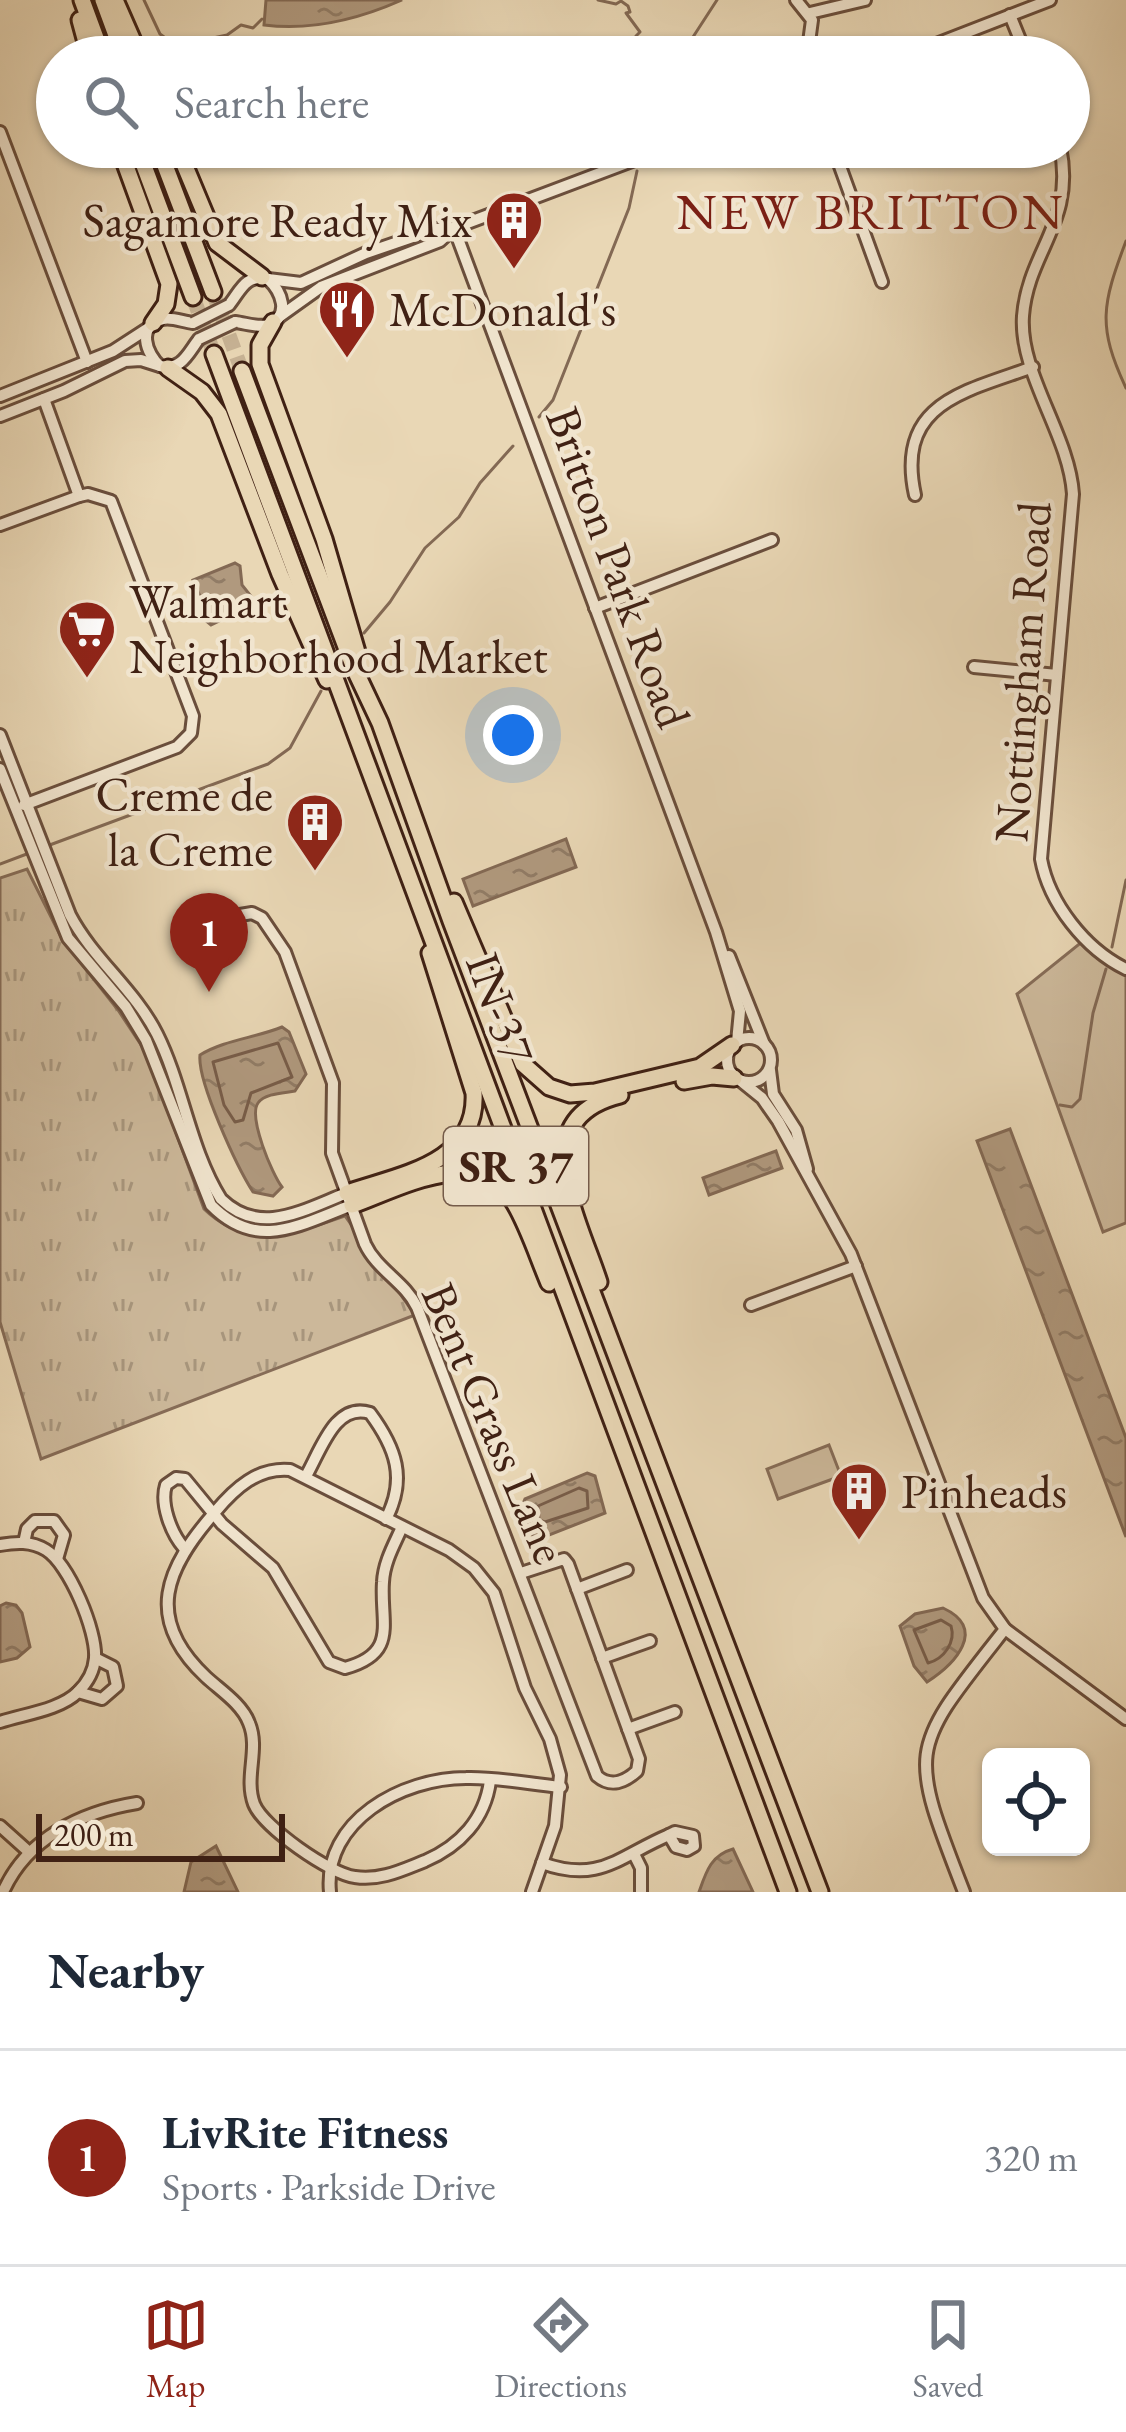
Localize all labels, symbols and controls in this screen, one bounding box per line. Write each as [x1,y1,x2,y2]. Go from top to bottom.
search box [36,36,1090,168]
icon: search [78,69,144,135]
text: Search here [174,73,369,131]
district label: NEW BRITTON [676,178,1066,244]
place label: Sagamore Ready Mix [82,189,472,251]
building icon: Sagamore Ready Mix [483,189,545,271]
restaurant icon: McDonald's [316,278,378,360]
place label: McDonald's [389,278,616,340]
street label: Britton Park Road [532,398,706,736]
street label: Nottingham Road [979,499,1065,844]
place label: Walmart Neighborhood Market [129,570,548,687]
supermarket icon: Walmart Neighborhood Market [56,598,118,680]
your location [483,705,543,765]
place label: Creme de la Creme [95,763,273,880]
building icon: Creme de la Creme [284,791,346,873]
pin: 1 [170,893,248,992]
street label: IN-37 [452,944,550,1073]
road number: SR 37 [444,1127,588,1205]
street label: Bent Grass Lane [408,1273,582,1573]
building icon: Pinheads [828,1460,890,1542]
place label: Pinheads [901,1460,1067,1522]
map controls [982,1748,1090,1856]
button: locate [982,1748,1090,1856]
scale bar [36,1808,285,1861]
text: 200 m [54,1813,134,1856]
text: Nearby [48,1937,204,2003]
text: LivRite Fitness [162,2103,449,2161]
text: 1 [77,2132,97,2183]
text: 320 m [984,2132,1078,2183]
text: Sports · Parkside Drive [162,2161,496,2212]
tab: Map [143,2292,209,2407]
tab: Directions [494,2292,627,2407]
tab: Saved [913,2292,983,2407]

